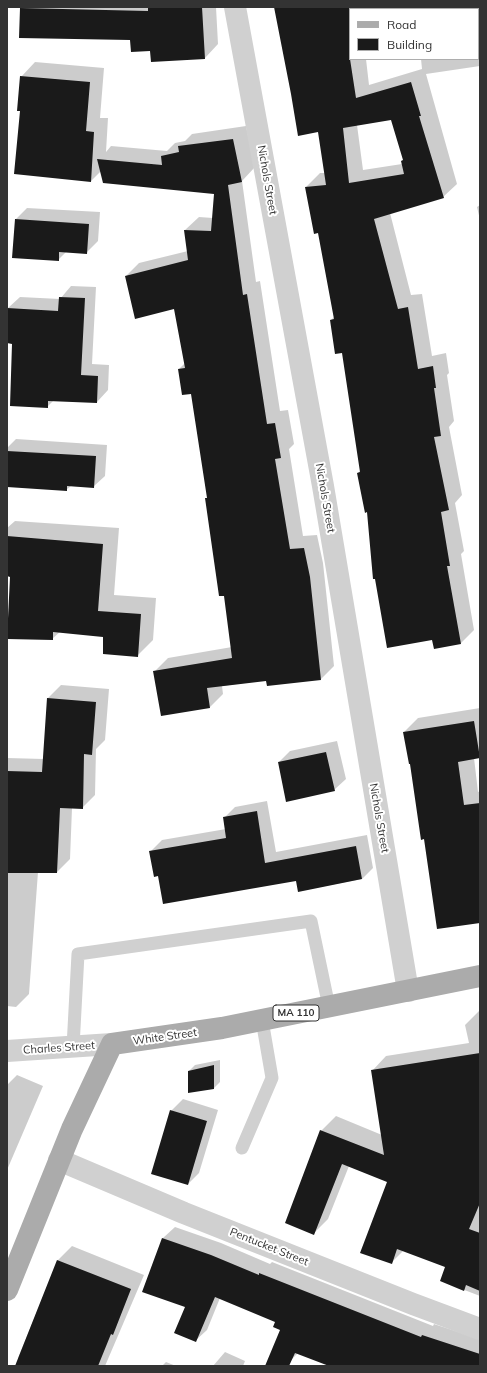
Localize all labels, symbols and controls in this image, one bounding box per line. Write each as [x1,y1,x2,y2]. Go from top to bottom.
legend [349,8,479,60]
text: Road [387,17,416,32]
text: Building [387,37,432,52]
street label: Nichols Street [254,144,280,216]
street label: Nichols Street [312,462,338,534]
street label: Nichols Street [366,782,392,854]
road number: MA 110 [273,1005,319,1021]
street label: White Street [132,1026,198,1048]
street label: Charles Street [23,1039,95,1057]
street label: Pentucket Street [228,1225,310,1269]

